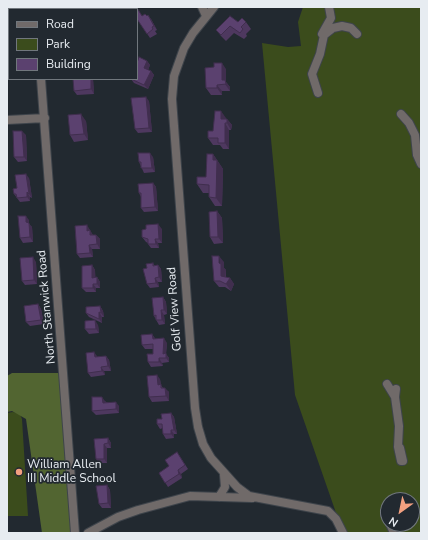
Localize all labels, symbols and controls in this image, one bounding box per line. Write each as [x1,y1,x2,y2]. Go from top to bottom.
legend [8,8,138,80]
text: Road [46,16,74,32]
text: Park [46,36,70,52]
text: Building [46,56,91,72]
street label: North Stanwick Road [35,249,59,365]
street label: Golf View Road [165,266,185,352]
place label: William Allen III Middle School [27,458,116,486]
marker: William Allen III Middle School [14,467,24,477]
north arrow [380,492,420,532]
text: N [386,513,401,530]

